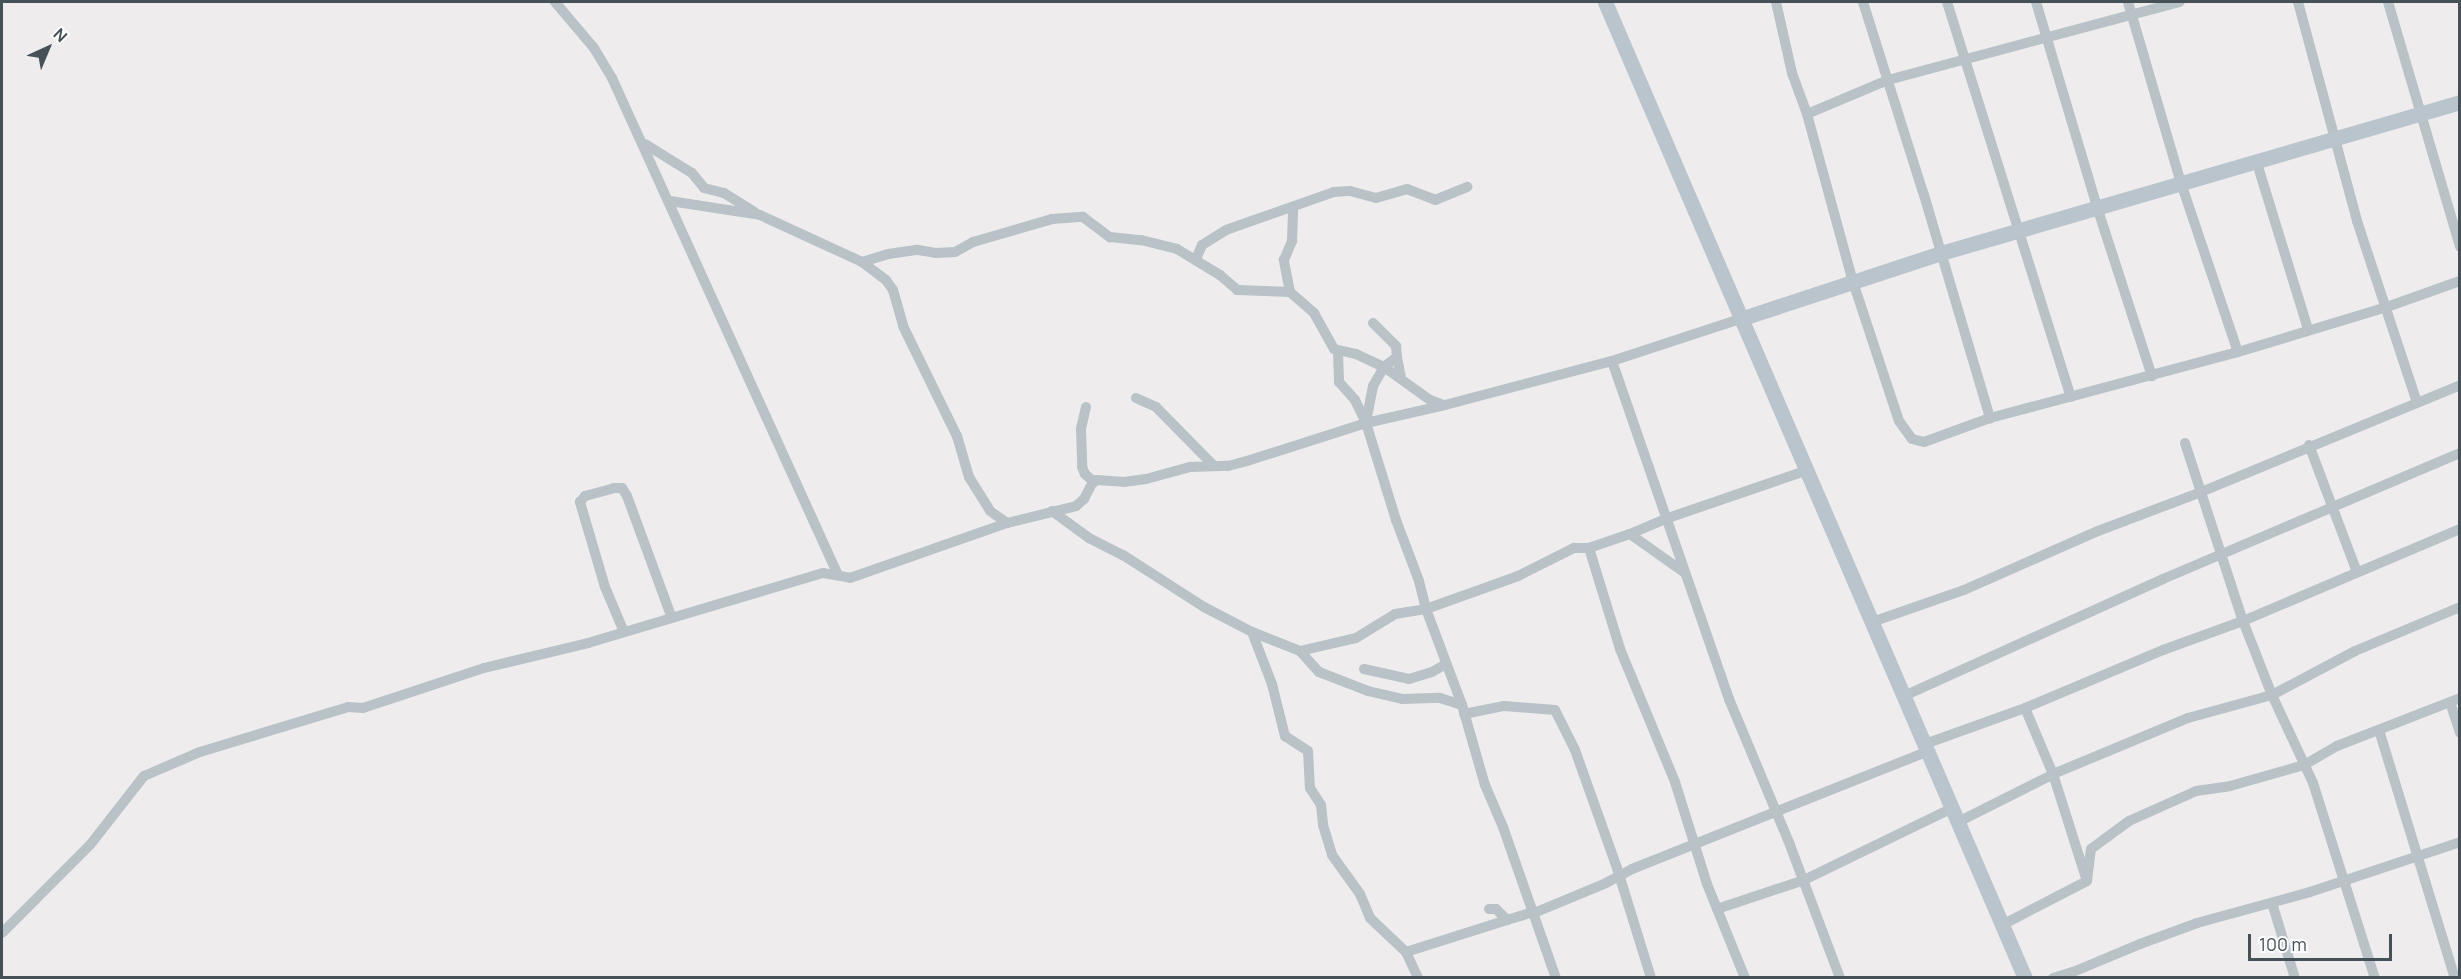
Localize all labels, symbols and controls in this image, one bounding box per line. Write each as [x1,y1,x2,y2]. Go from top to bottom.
north arrow [18,18,78,78]
text: N [49,23,72,47]
scale bar [2251,922,2395,960]
text: 100 m [2259,932,2307,956]

